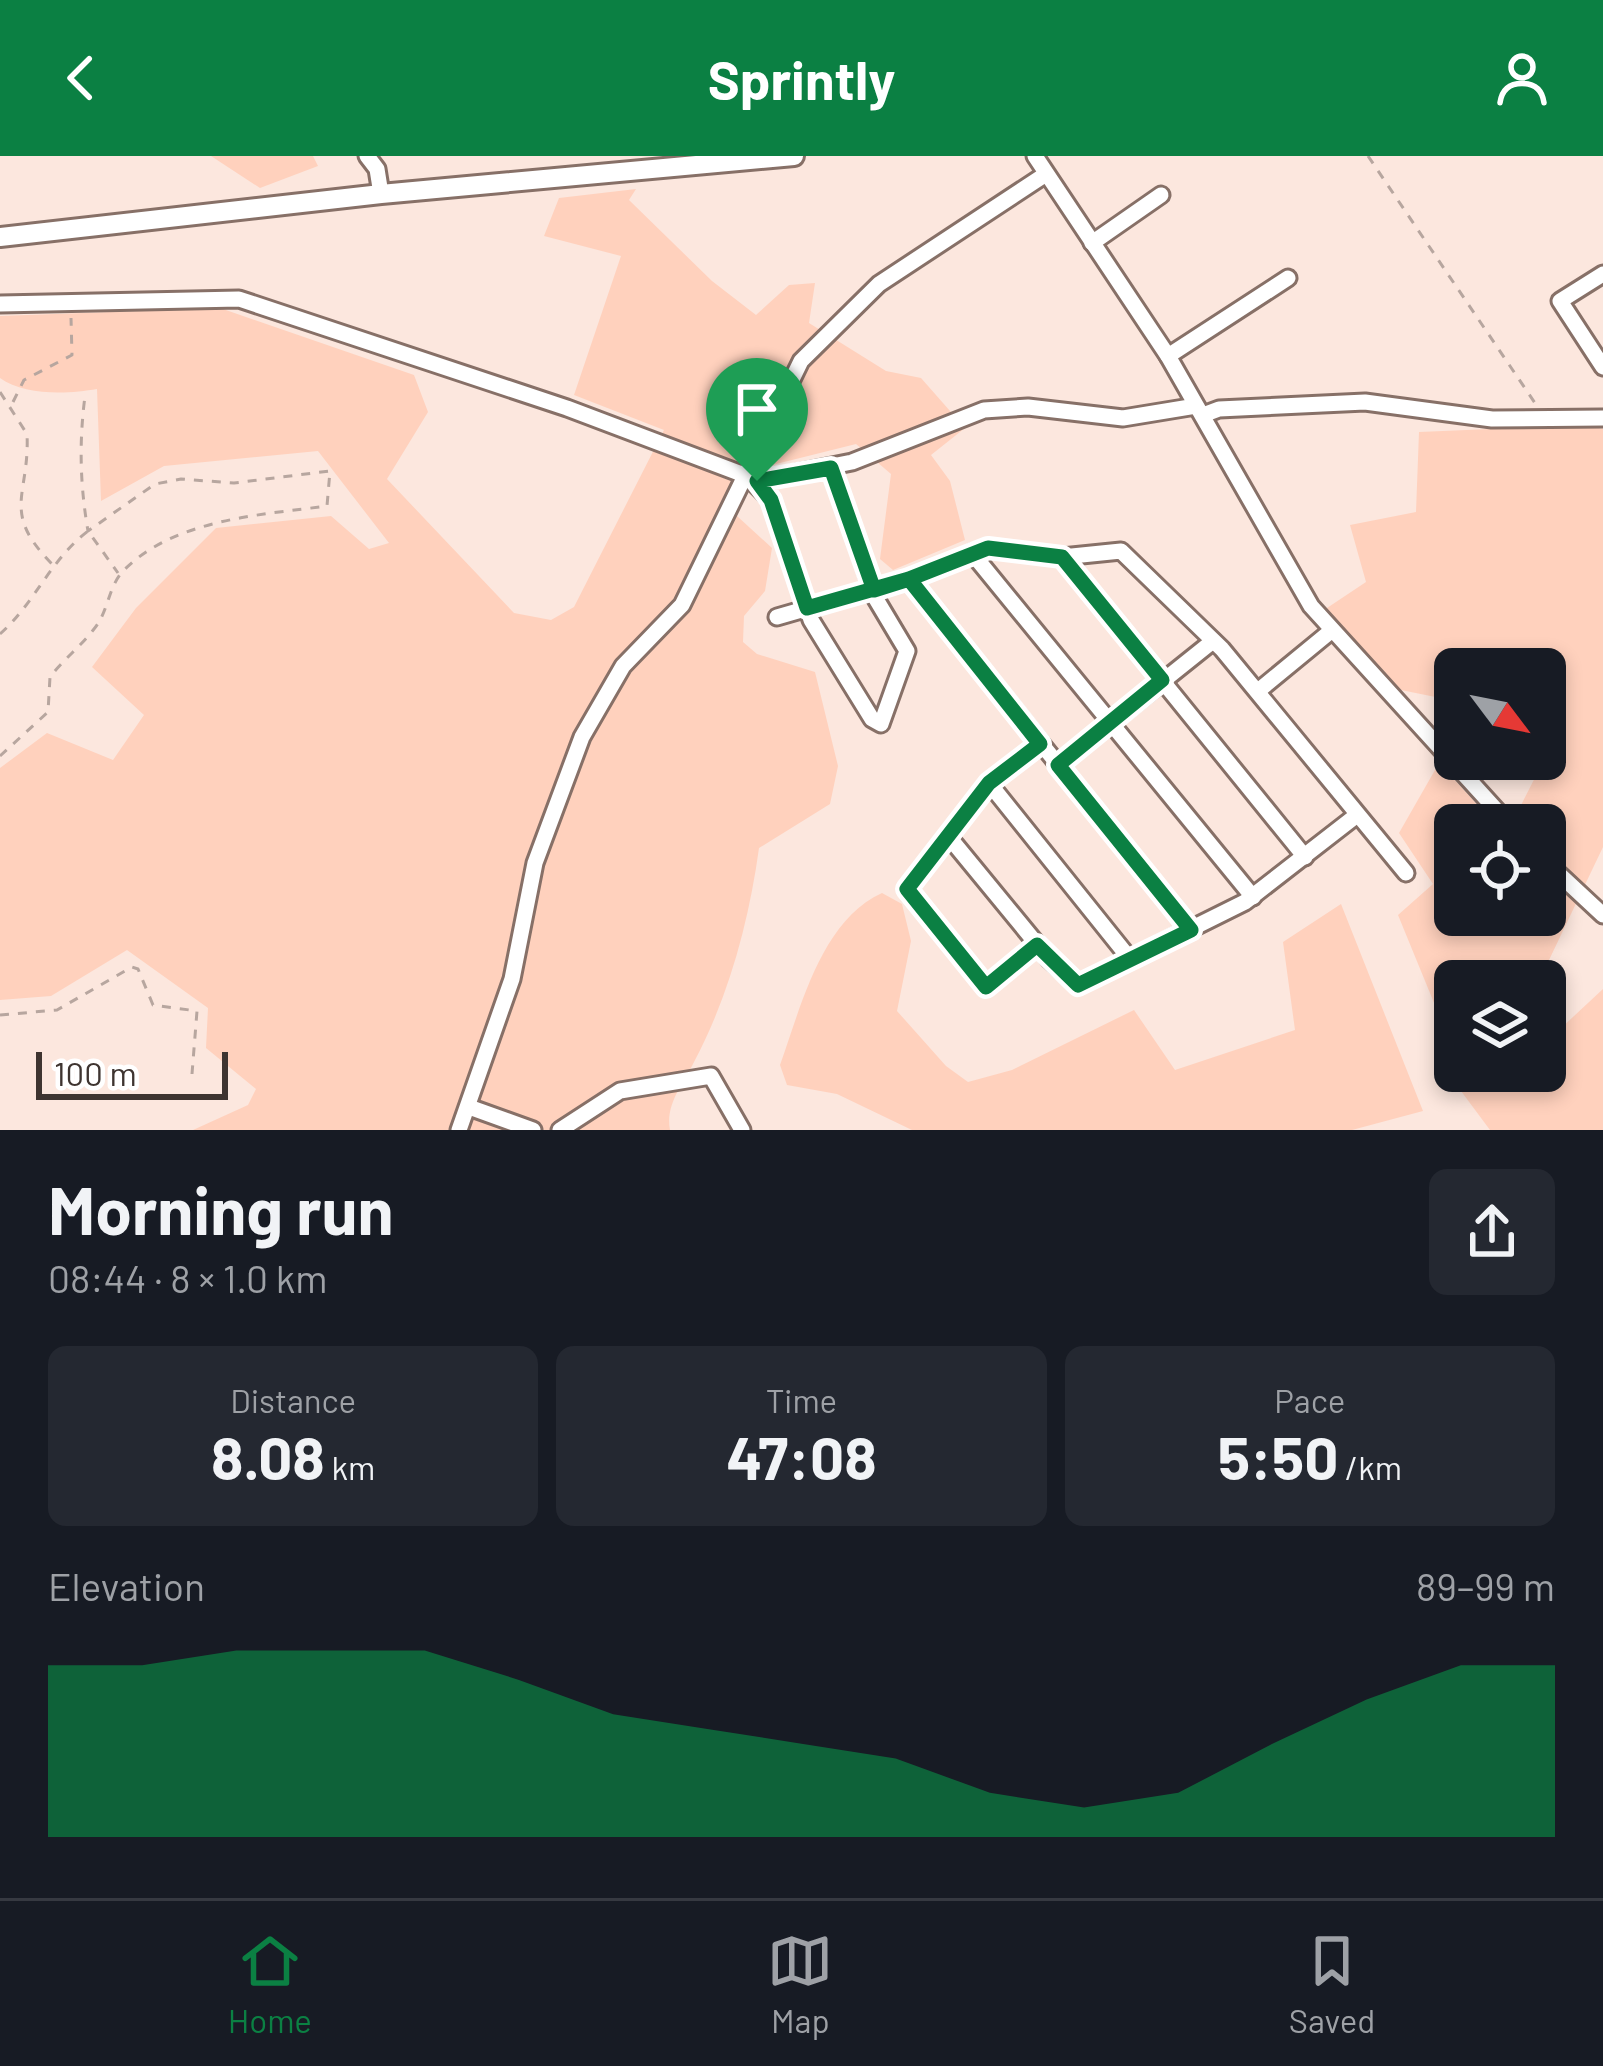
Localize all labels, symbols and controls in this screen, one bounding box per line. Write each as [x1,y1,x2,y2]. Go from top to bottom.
icon: back [48,45,114,111]
icon: person [1489,45,1555,111]
text: Sprintly [708,46,895,111]
pin [706,358,808,481]
icon: arrive [724,376,790,442]
north arrow [1434,648,1566,780]
map controls [1434,648,1566,1092]
button: locate [1434,804,1566,936]
button: layers [1434,960,1566,1092]
scale bar [36,1046,228,1099]
text: 100 m [54,1053,137,1093]
text: Morning run [48,1169,394,1248]
button: share [1429,1169,1555,1295]
text: 08:44 · 8 × 1.0 km [48,1254,328,1301]
text: Distance [230,1380,356,1420]
text: Time [766,1380,837,1420]
text: Pace [1274,1380,1345,1420]
text: 8.08 [211,1420,325,1492]
text: 47:08 [726,1420,877,1492]
text: 5:50 [1218,1420,1338,1492]
text: km [325,1447,375,1487]
text: /km [1338,1447,1402,1487]
text: Elevation [48,1562,205,1609]
text: 89–99 m [1416,1562,1555,1609]
tab: Home [228,1928,312,2040]
tab: Map [767,1928,833,2040]
tab: Saved [1289,1928,1375,2040]

